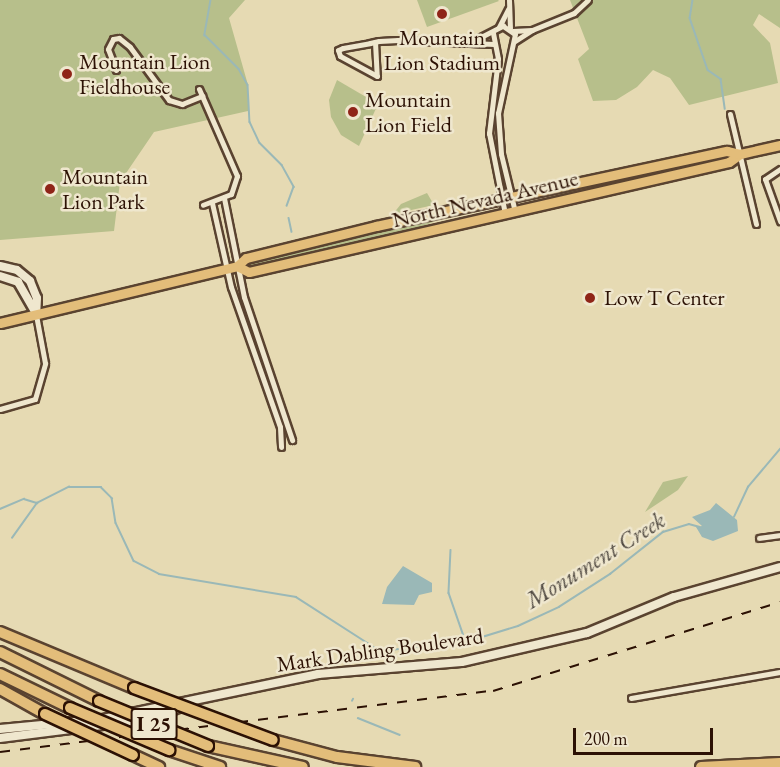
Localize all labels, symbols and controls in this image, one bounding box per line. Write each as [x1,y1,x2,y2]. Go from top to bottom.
marker: Mountain Lion Stadium [435,7,449,21]
place label: Mountain Lion Stadium [384,24,500,76]
place label: Mountain Lion Fieldhouse [79,48,210,100]
marker: Mountain Lion Fieldhouse [60,67,74,81]
place label: Mountain Lion Field [365,86,452,138]
marker: Mountain Lion Field [346,105,360,119]
place label: Mountain Lion Park [62,163,148,214]
street label: North Nevada Avenue [390,165,580,233]
marker: Mountain Lion Park [43,182,57,196]
place label: Low T Center [604,285,725,311]
marker: Low T Center [581,289,599,307]
water label: Monument Creek [520,505,670,615]
street label: Mark Dabling Boulevard [275,622,485,678]
road number: I 25 [130,706,178,742]
scale bar [576,716,716,754]
text: 200 m [584,727,628,750]

